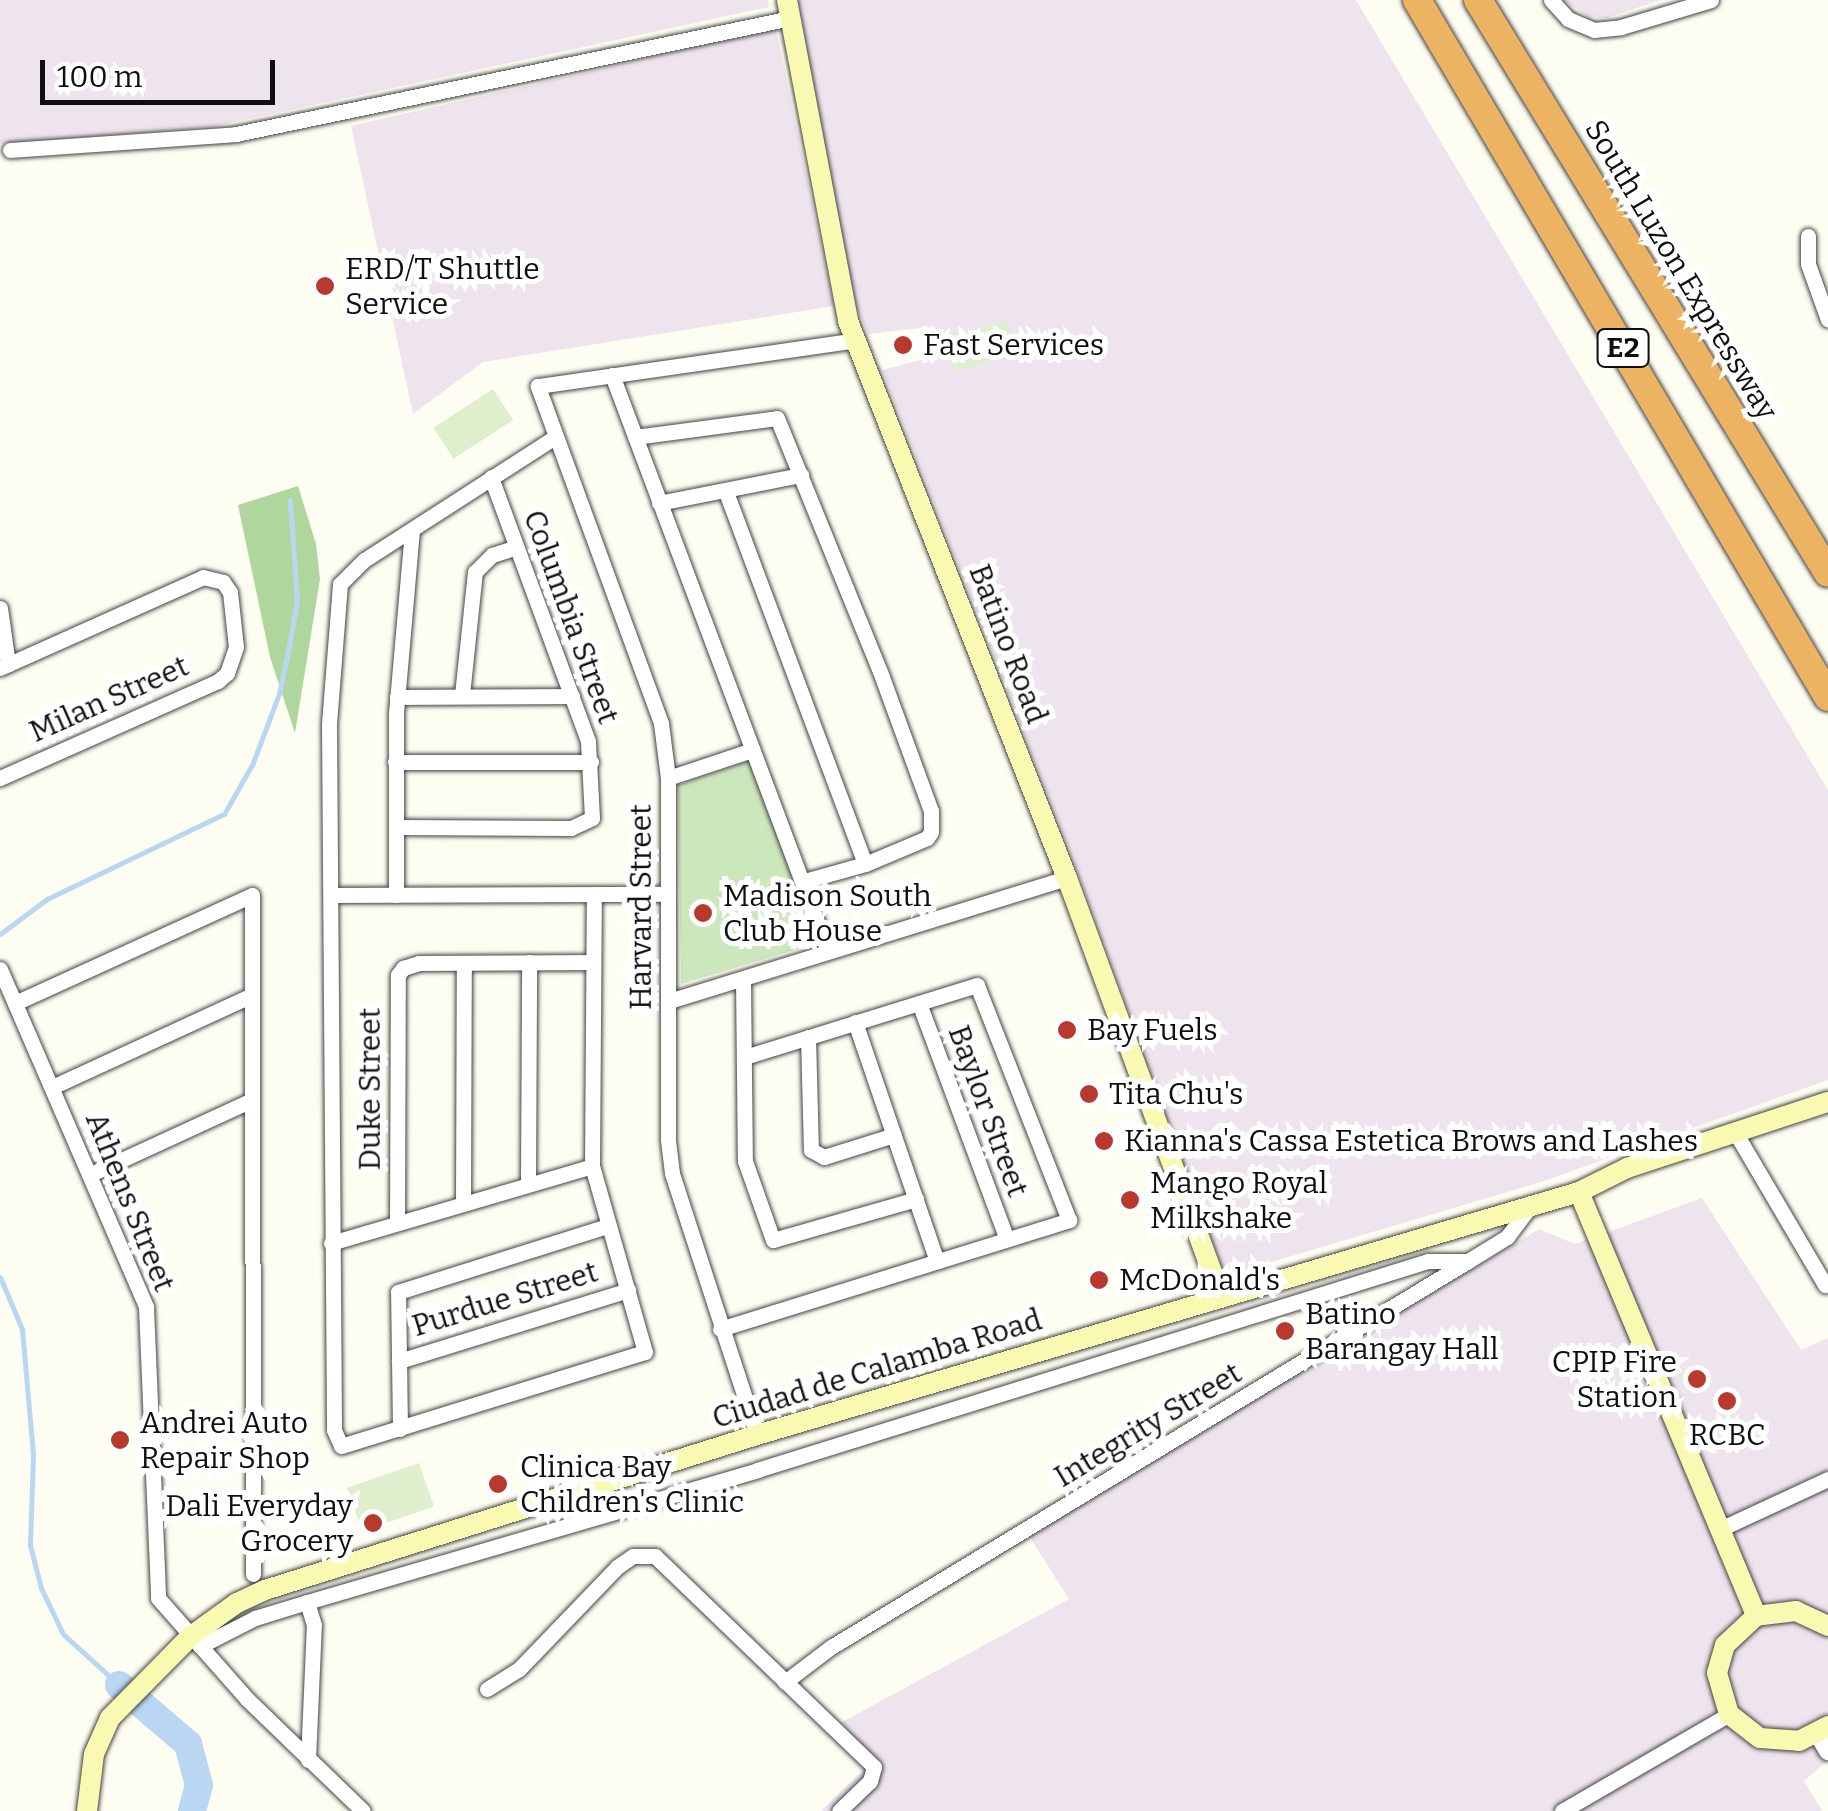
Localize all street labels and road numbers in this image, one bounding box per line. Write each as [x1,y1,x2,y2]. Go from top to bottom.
street label: South Luzon Expressway [1577,114,1785,426]
road number: E2 [1596,325,1650,371]
street label: Columbia Street [516,505,626,729]
street label: Batino Road [961,559,1055,729]
street label: Milan Street [24,648,194,750]
street label: Harvard Street [623,804,659,1010]
street label: Duke Street [352,1008,388,1170]
street label: Baylor Street [940,1020,1036,1202]
street label: Athens Street [78,1107,182,1297]
street label: Purdue Street [408,1254,602,1344]
street label: Ciudad de Calamba Road [708,1302,1046,1436]
street label: Integrity Street [1048,1355,1248,1495]

